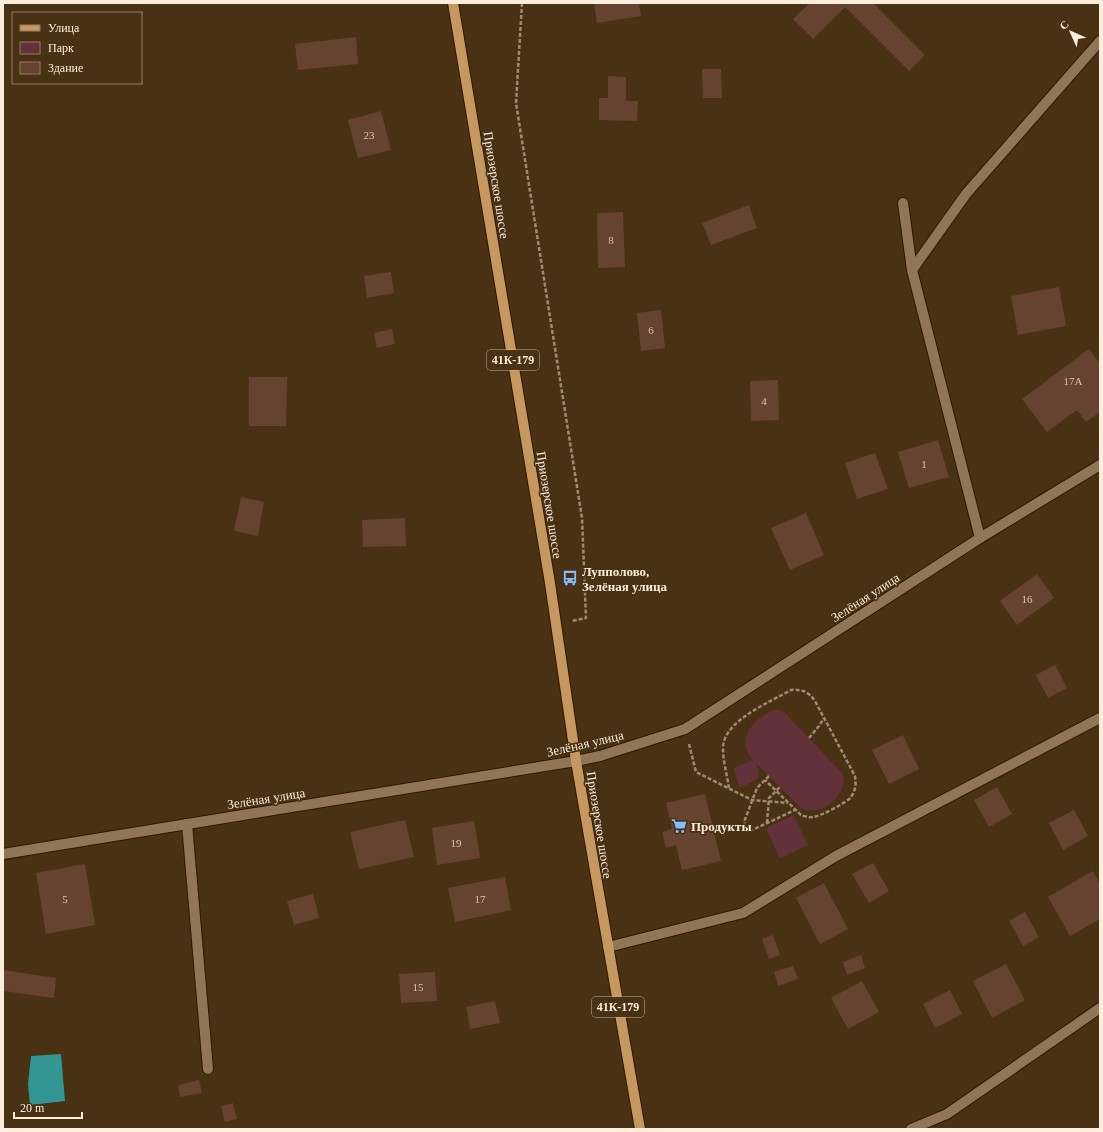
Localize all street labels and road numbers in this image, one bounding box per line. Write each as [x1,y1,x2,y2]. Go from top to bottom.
street label: Приозерское шоссе [481,130,512,240]
road number: 41К-179 [487,350,539,370]
street label: Приозерское шоссе [534,450,565,560]
street label: Зелёная улица [828,570,903,625]
street label: Зелёная улица [545,727,625,760]
street label: Приозерское шоссе [584,770,615,880]
street label: Зелёная улица [226,785,306,812]
road number: 41К-179 [592,997,644,1017]

